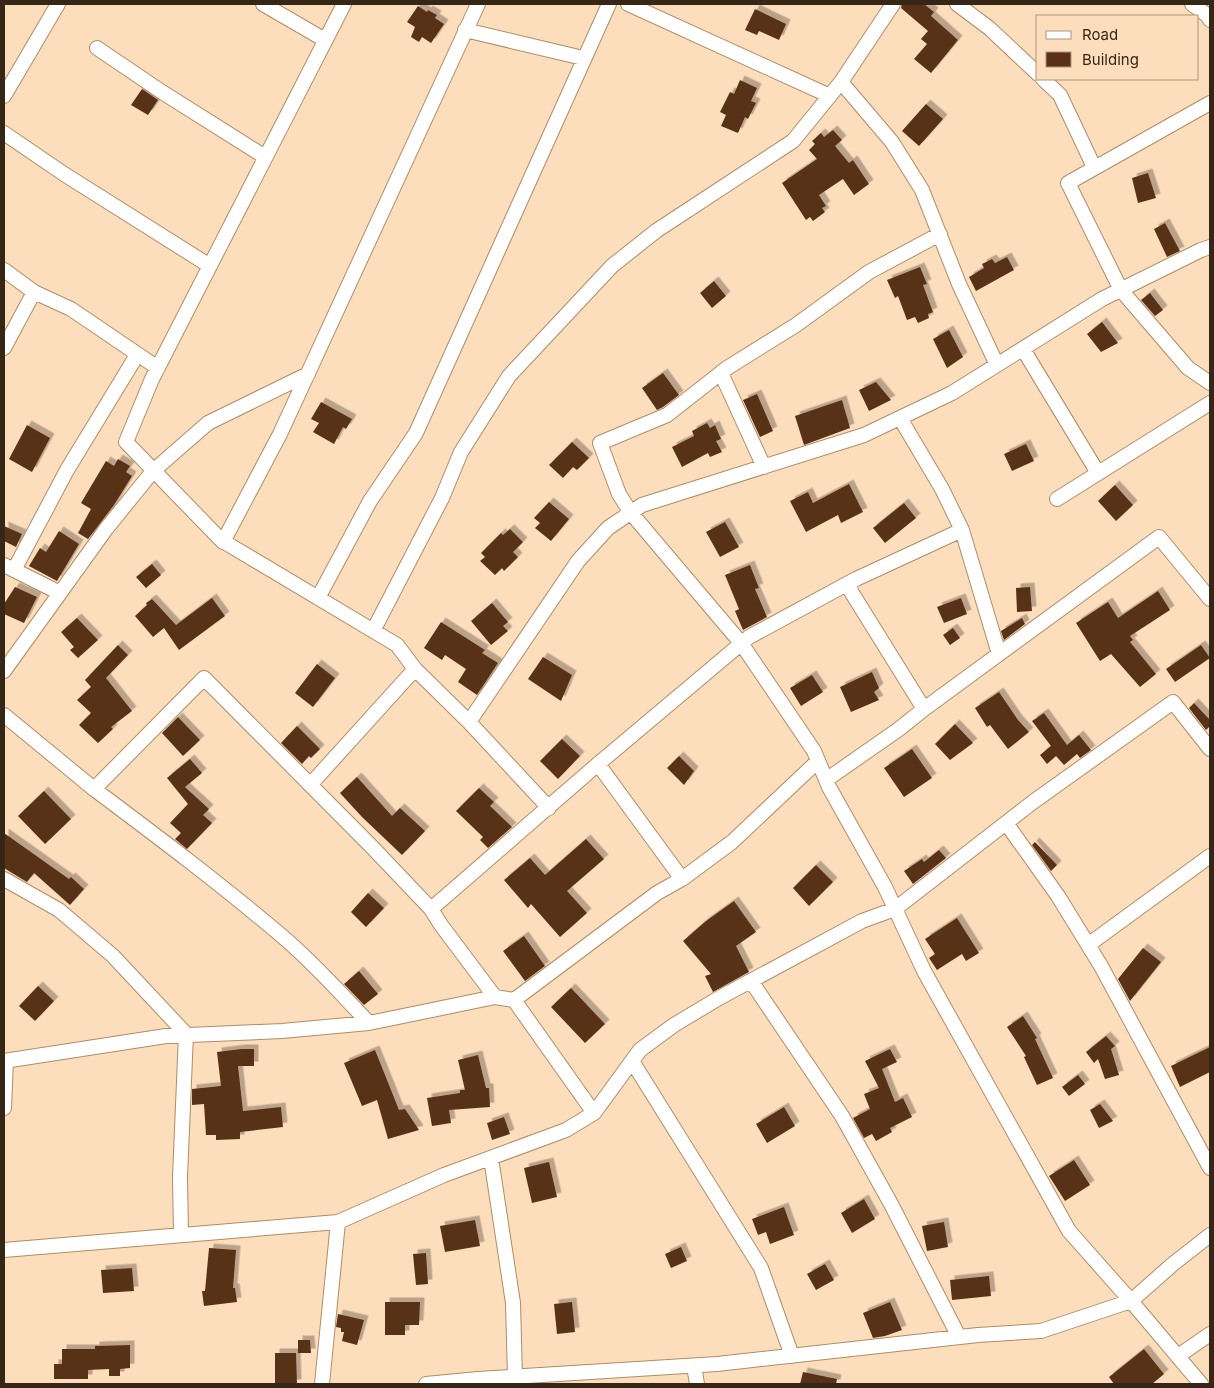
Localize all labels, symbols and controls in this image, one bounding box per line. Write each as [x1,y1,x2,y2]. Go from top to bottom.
legend [1036,15,1199,80]
text: Road [1082,25,1118,44]
text: Building [1082,50,1139,69]

